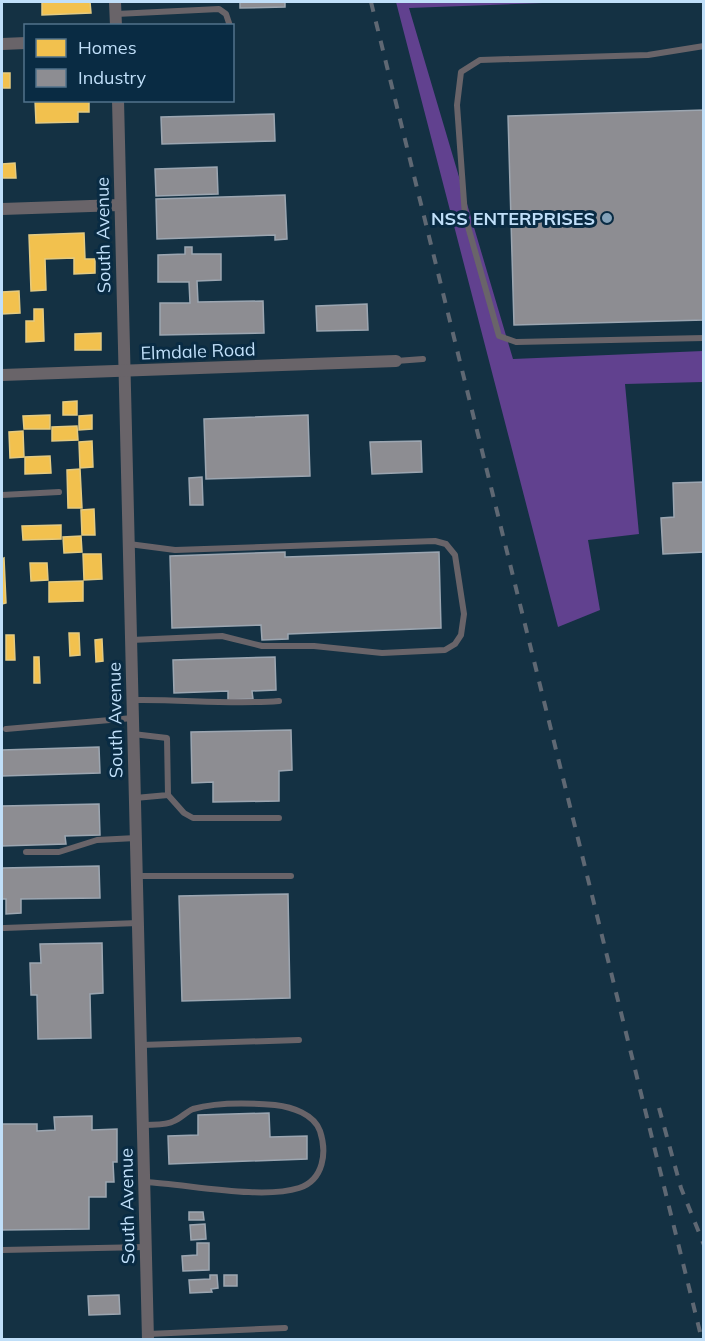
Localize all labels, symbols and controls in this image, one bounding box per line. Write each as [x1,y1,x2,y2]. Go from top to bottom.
legend [24,24,234,102]
text: Homes [78,36,137,59]
text: Industry [78,66,147,89]
street label: South Avenue [90,177,116,293]
place label: NSS ENTERPRISES [431,207,595,230]
marker: NSS ENTERPRISES [600,211,614,225]
street label: Elmdale Road [140,337,256,365]
street label: South Avenue [102,662,128,778]
street label: South Avenue [114,1148,140,1264]

